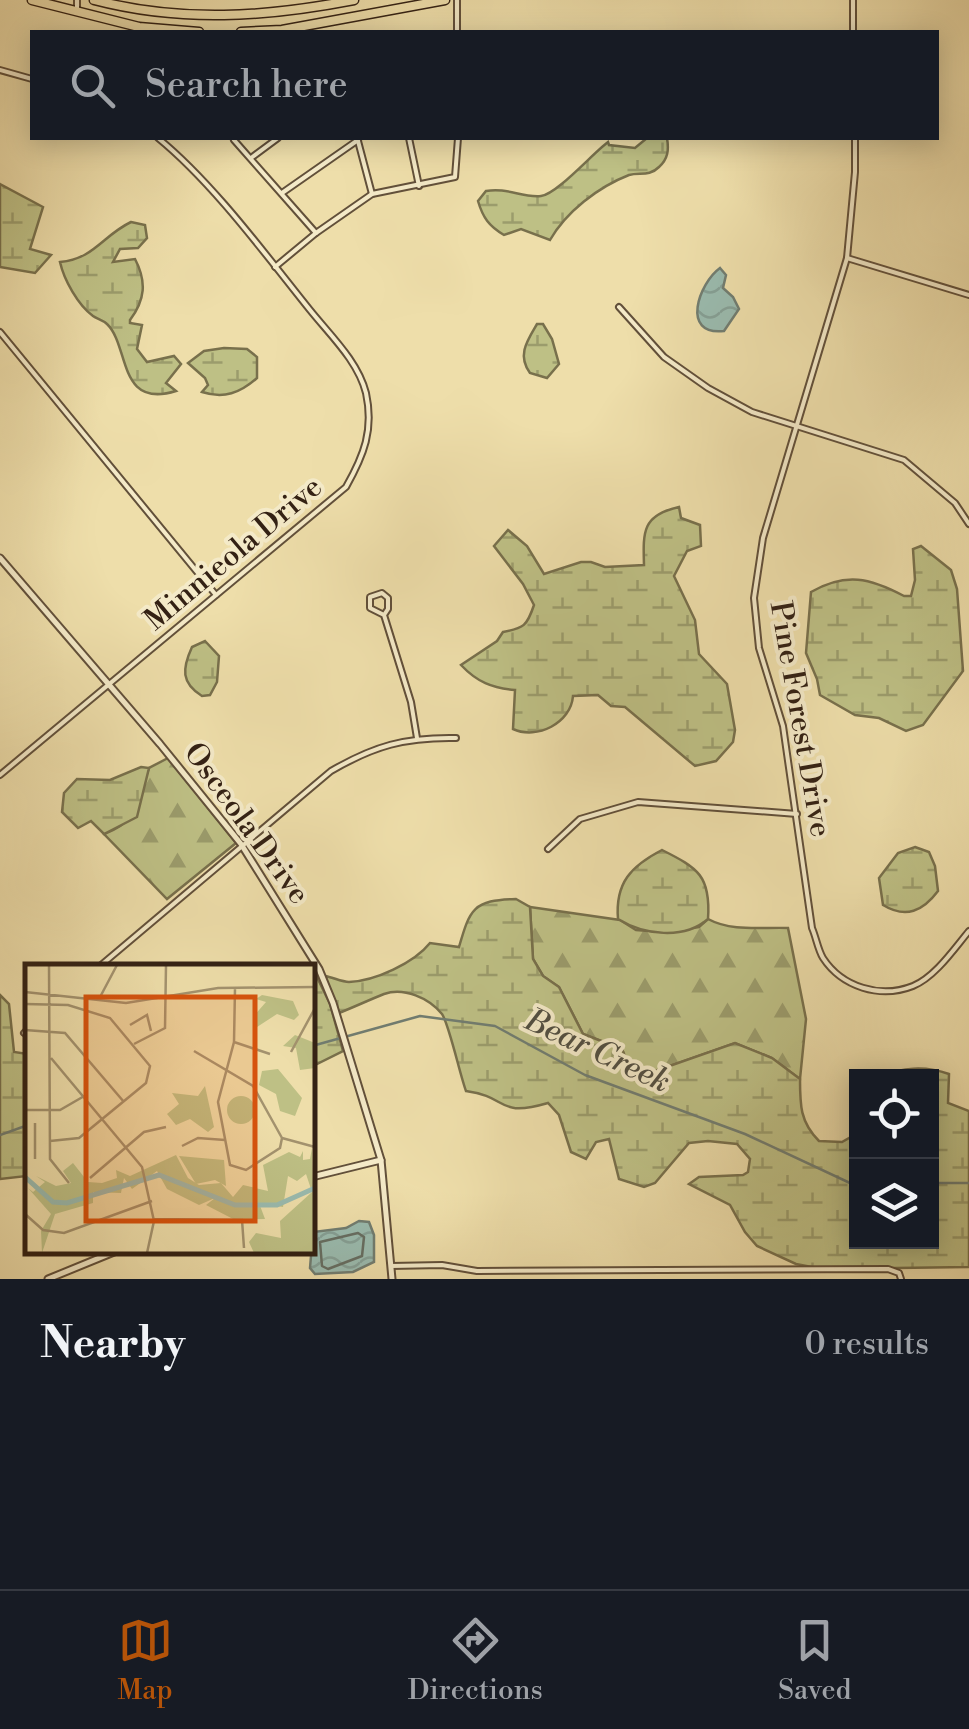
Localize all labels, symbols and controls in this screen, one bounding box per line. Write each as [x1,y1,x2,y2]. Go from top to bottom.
search box [30,30,939,140]
icon: search [65,58,120,113]
text: Search here [145,62,348,109]
street label: Minnieola Drive [137,468,330,639]
street label: Pine Forest Drive [761,598,839,840]
street label: Osceola Drive [175,735,318,912]
inset map [25,964,315,1254]
water label: Bear Creek [518,999,677,1102]
map controls [849,1069,939,1249]
button: locate [849,1069,939,1159]
button: layers [849,1159,939,1249]
text: Nearby [40,1318,185,1371]
text: 0 results [804,1324,929,1364]
tab: Map [118,1613,173,1708]
tab: Directions [408,1613,543,1708]
tab: Saved [778,1613,851,1708]

